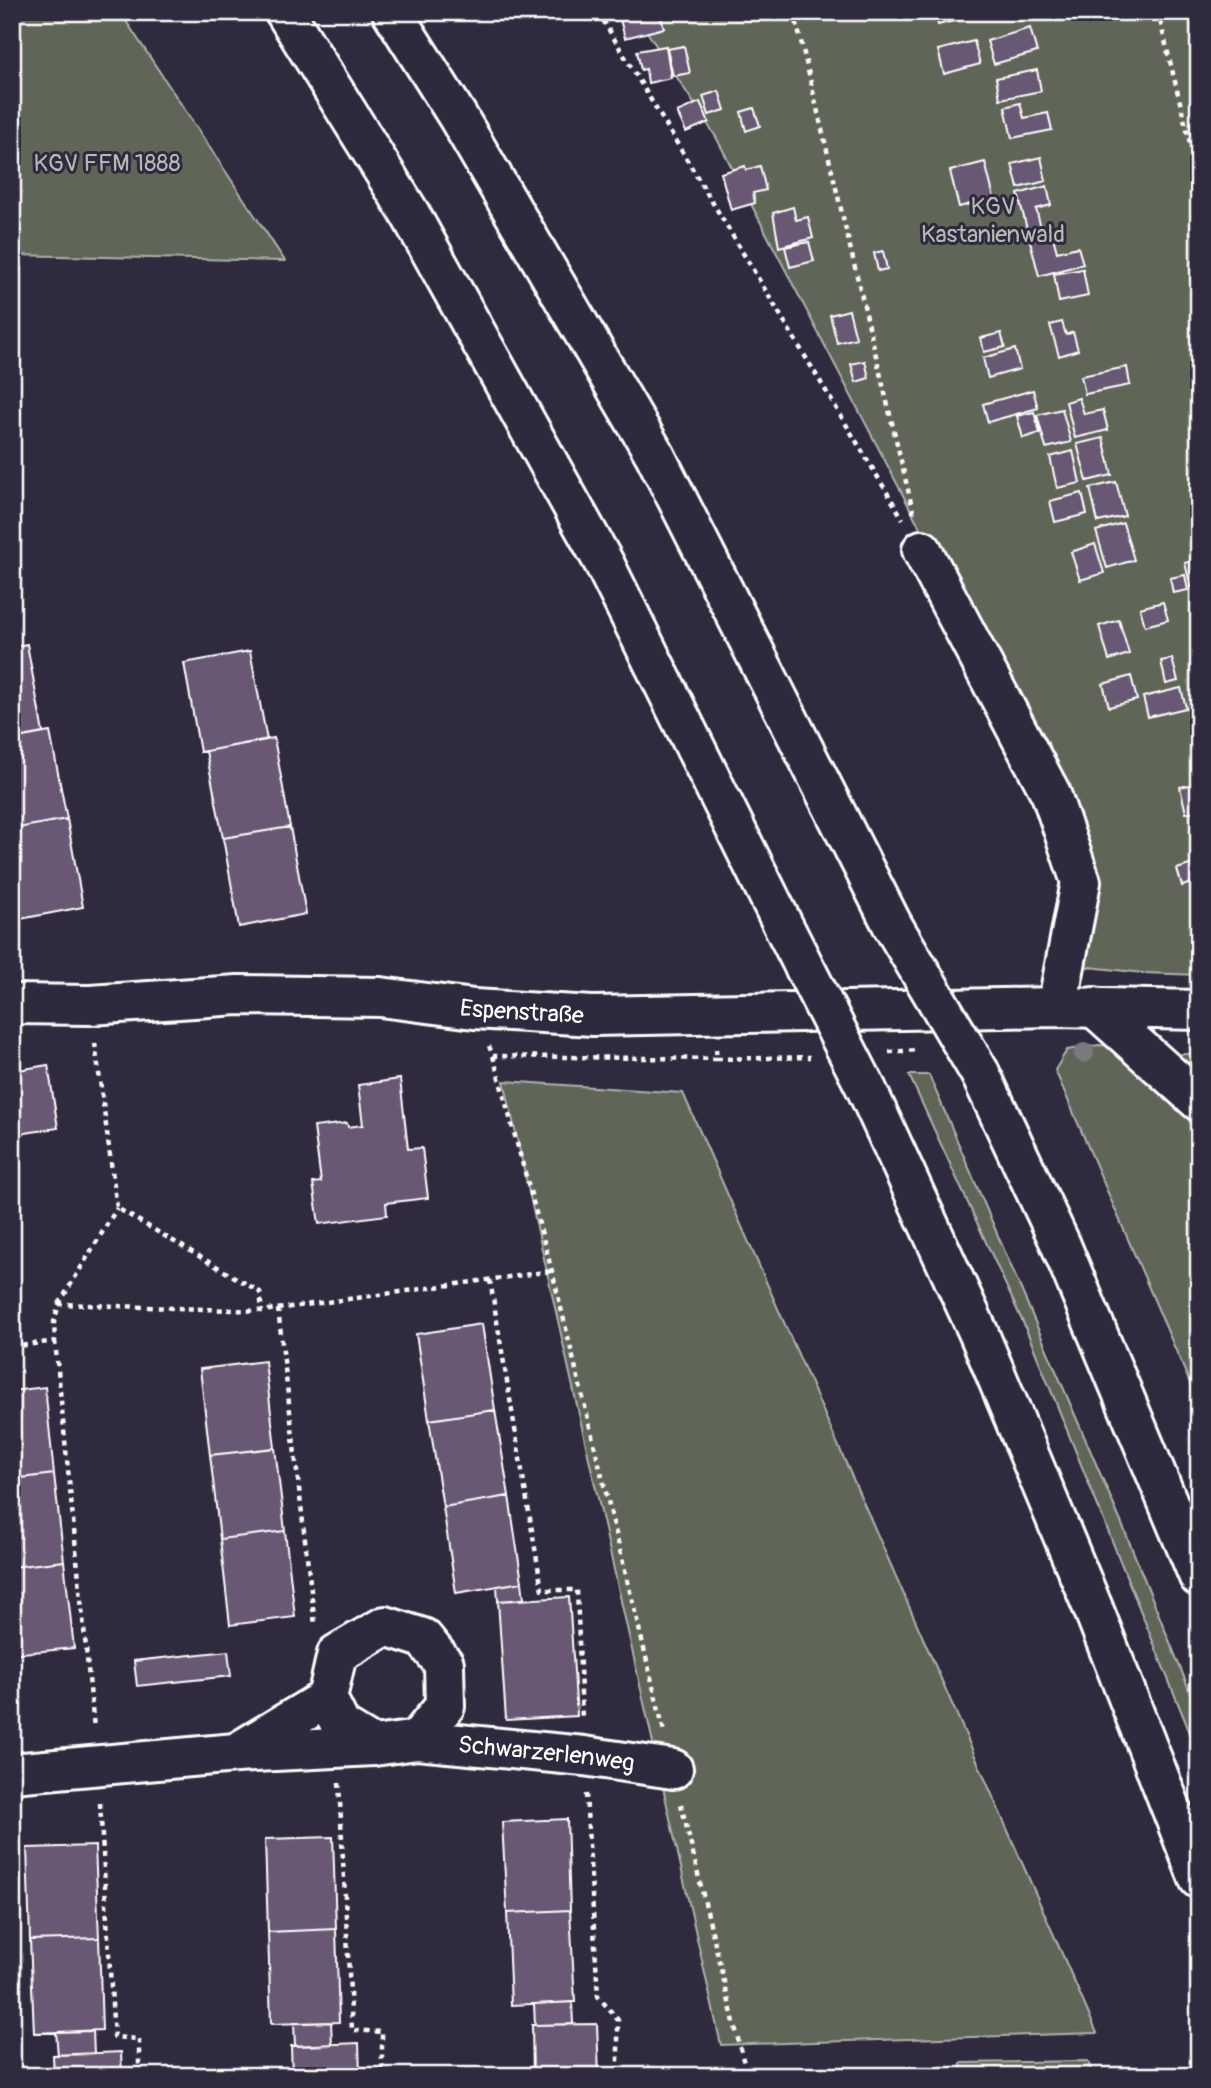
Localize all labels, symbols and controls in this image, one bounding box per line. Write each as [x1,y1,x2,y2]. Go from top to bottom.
park label: KGV FFM 1888 [33,149,181,178]
park label: KGV Kastanienwald [921,192,1065,249]
street label: Espenstraße [458,993,585,1030]
street label: Schwarzerlenweg [457,1730,636,1778]

